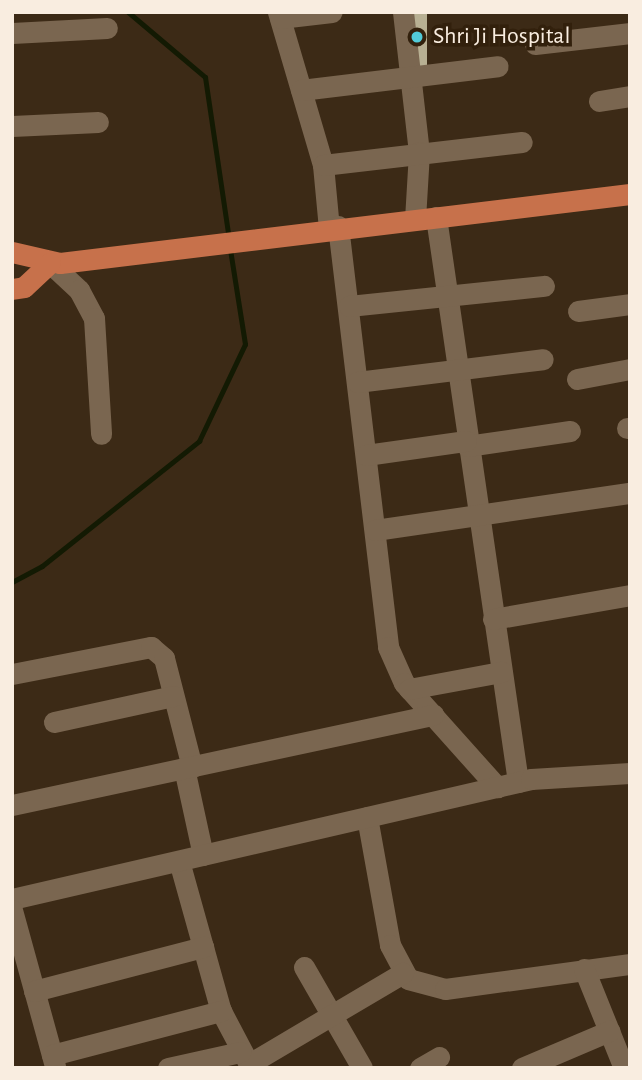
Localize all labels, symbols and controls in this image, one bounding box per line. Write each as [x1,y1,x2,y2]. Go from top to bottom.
place label: Shri Ji Hospital [433,23,570,51]
marker: Shri Ji Hospital [407,27,427,47]

